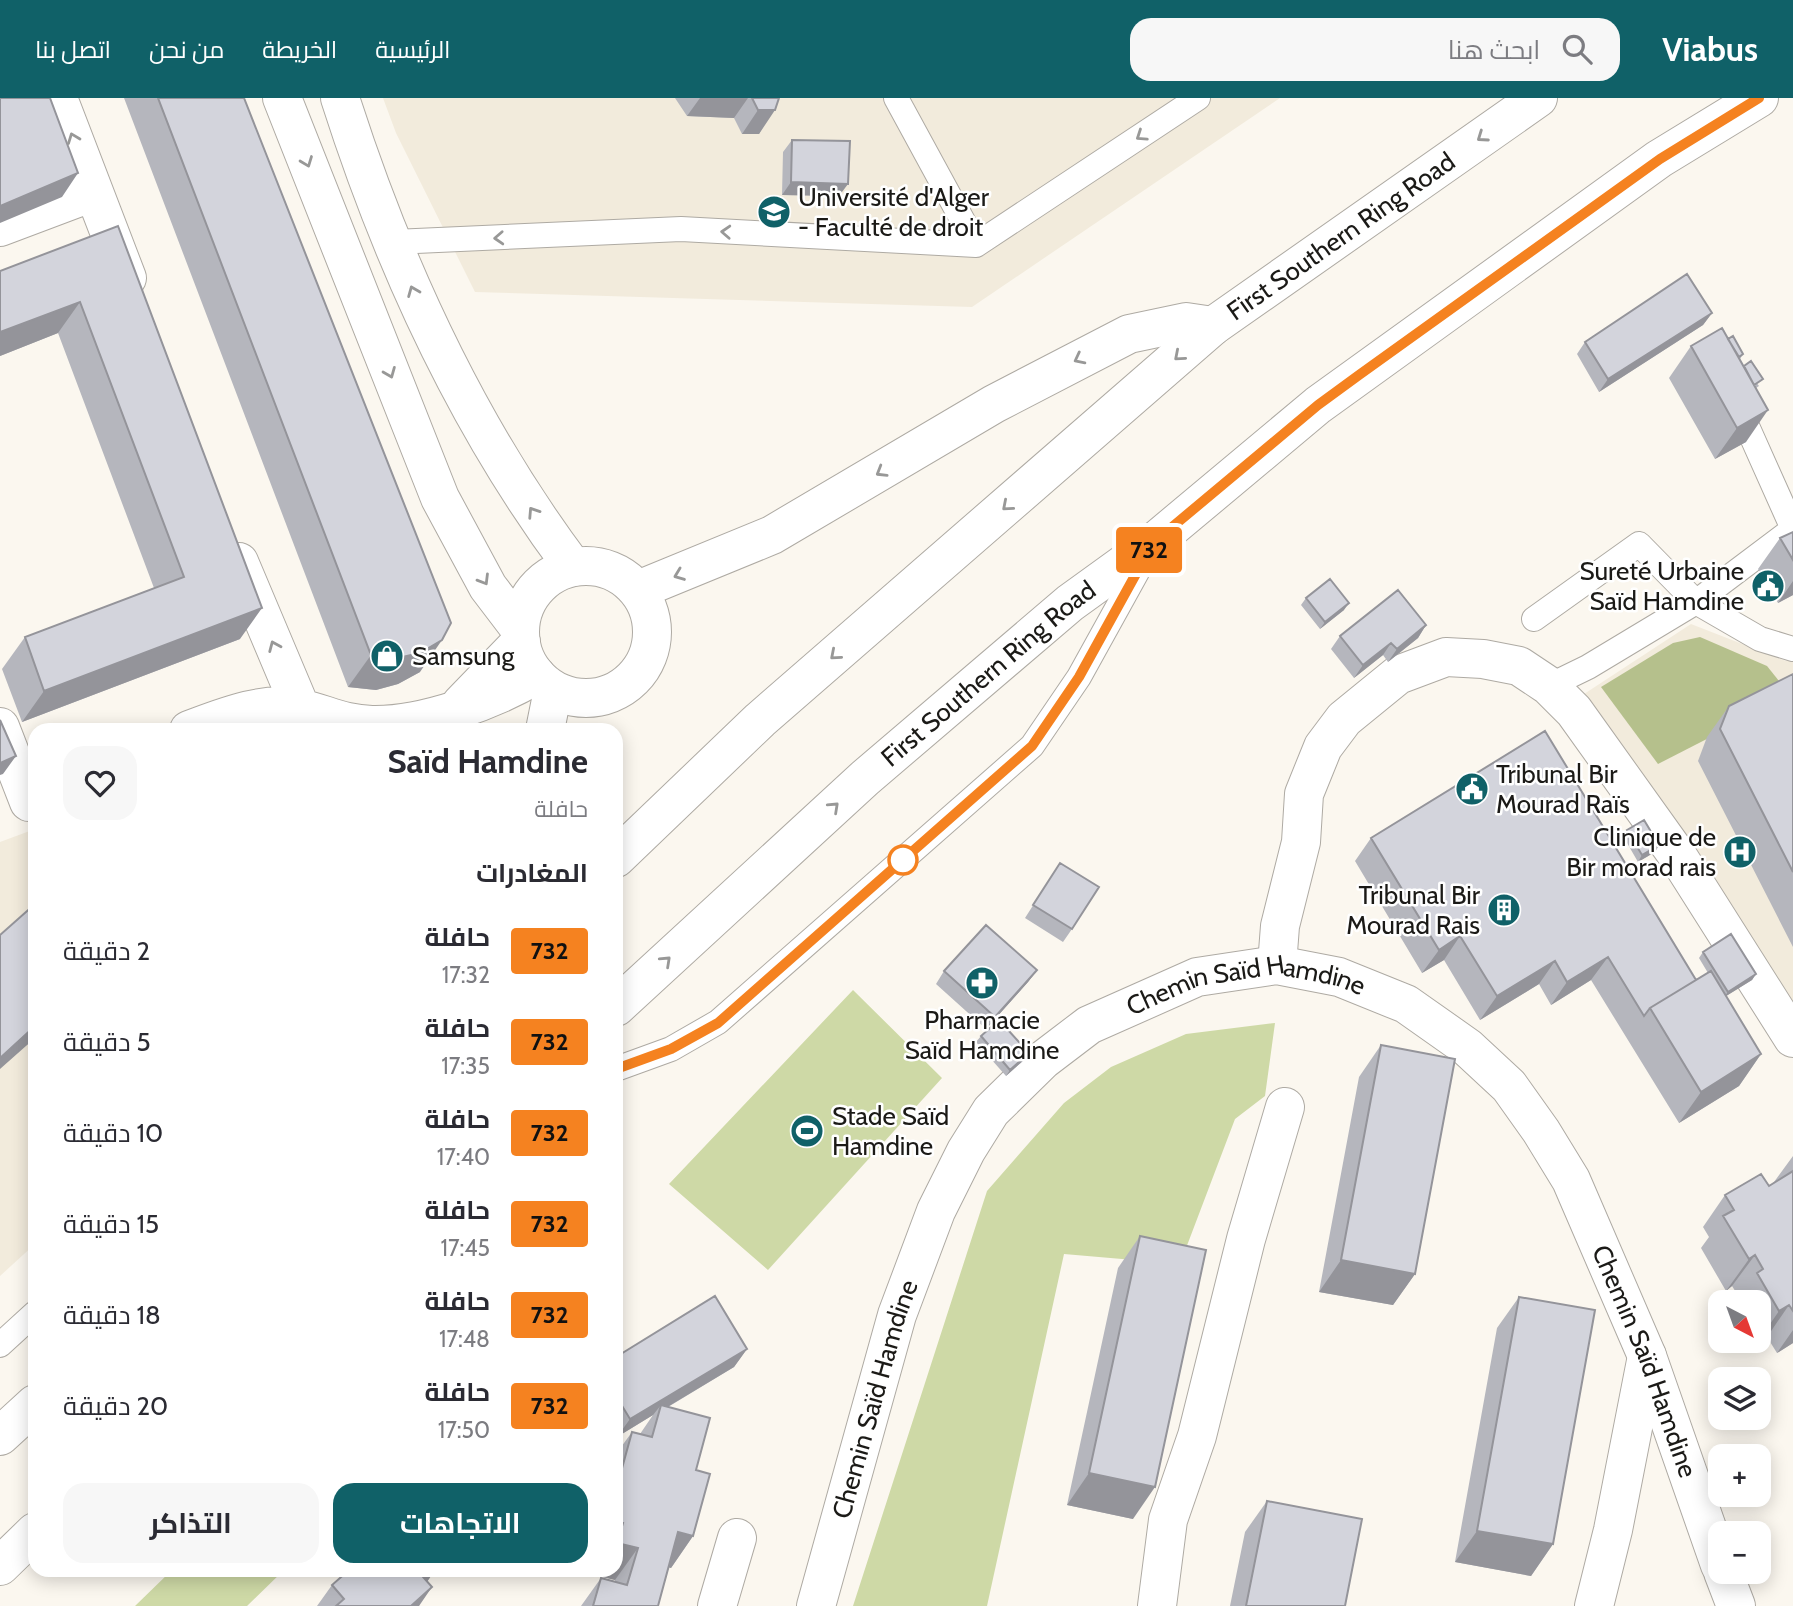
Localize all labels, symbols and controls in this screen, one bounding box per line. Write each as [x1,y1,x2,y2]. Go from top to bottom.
search box [1130,18,1620,81]
text: Viabus [1662,29,1758,69]
icon: search [1558,30,1596,68]
text: ابحث هنا [1448,34,1540,66]
text: اتصل بنا [35,35,111,64]
text: من نحن [149,35,224,64]
text: الخريطة [262,35,337,64]
text: الرئيسية [375,35,451,64]
one-way arrow [1136,127,1149,140]
one-way arrow [1477,129,1490,141]
one-way arrow [68,133,82,145]
street label: First Southern Ring Road [1221,145,1461,327]
one-way arrow [298,155,312,167]
place label: Université d'Alger - Faculté de droit [798,181,990,243]
school or university icon: Université d'Alger - Faculté de droit [755,193,793,231]
one-way arrow [720,224,731,239]
one-way arrow [493,230,504,245]
one-way arrow [407,285,421,297]
one-way arrow [1174,348,1187,360]
one-way arrow [1074,350,1086,364]
one-way arrow [382,366,396,378]
one-way arrow [876,463,889,476]
one-way arrow [1003,498,1016,510]
one-way arrow [528,507,541,520]
line badge: 732 [1109,527,1189,573]
text: 732 [1130,535,1168,564]
place label: Sureté Urbaine Saïd Hamdine [1579,555,1744,617]
one-way arrow [674,566,686,580]
public building icon: Sureté Urbaine Saïd Hamdine [1749,567,1787,605]
one-way arrow [476,572,489,585]
street label: First Southern Ring Road [874,574,1102,773]
shop icon: Samsung [368,637,406,675]
place label: Samsung [412,640,515,672]
one-way arrow [268,641,282,653]
one-way arrow [830,647,843,659]
text: Saïd Hamdine [387,741,588,781]
button: heart [63,746,137,820]
place label: Tribunal Bir Mourad Raïs [1496,758,1630,820]
public building icon: Tribunal Bir Mourad Raïs [1453,770,1491,808]
text: حافلة [534,795,588,823]
one-way arrow [826,803,839,815]
place label: Clinique de Bir morad rais [1566,821,1716,883]
hospital icon: Clinique de Bir morad rais [1721,833,1759,871]
unlabelled marker [888,845,918,875]
text: المغادرات [476,857,588,889]
place label: Tribunal Bir Mourad Rais [1346,879,1481,941]
building icon: Tribunal Bir Mourad Rais [1485,891,1523,929]
text: حافلة [425,921,490,953]
text: 2 دقيقة [63,935,150,967]
text: 732 [531,936,568,965]
street label: Chemin Saïd Hamdine [1121,948,1370,1022]
one-way arrow [658,956,671,969]
text: 17:32 [442,961,490,989]
pharmacy icon: Pharmacie Saïd Hamdine [963,964,1001,1002]
place label: Pharmacie Saïd Hamdine [905,1004,1059,1066]
text: حافلة [425,1012,490,1044]
text: 5 دقيقة [63,1026,151,1058]
text: 732 [531,1027,568,1056]
text: 17:35 [441,1052,490,1080]
place label: Stade Saïd Hamdine [832,1100,949,1162]
text: حافلة [425,1103,490,1135]
sports icon: Stade Saïd Hamdine [788,1112,826,1150]
text: 10 دقيقة [63,1117,163,1149]
text: 732 [531,1118,568,1147]
text: 17:40 [437,1143,490,1171]
text: حافلة [425,1194,490,1226]
text: 15 دقيقة [63,1208,159,1240]
text: 732 [531,1209,568,1238]
text: 17:45 [440,1234,490,1262]
street label: Chemin Saïd Hamdine [1585,1240,1704,1482]
street label: Chemin Saïd Hamdine [825,1275,925,1522]
text: حافلة [425,1285,490,1317]
north arrow [1708,1290,1771,1353]
map controls [1708,1290,1771,1584]
text: 18 دقيقة [63,1299,161,1331]
text: 732 [531,1300,568,1329]
text: 17:48 [439,1325,490,1353]
button: layers [1708,1367,1771,1430]
text: حافلة [425,1376,490,1408]
text: 20 دقيقة [63,1390,168,1422]
text: 732 [531,1391,568,1420]
text: 17:50 [438,1416,490,1444]
button: + [1708,1444,1771,1507]
button: التذاكر [63,1483,319,1563]
button: الاتجاهات [333,1483,588,1563]
button: − [1708,1521,1771,1584]

